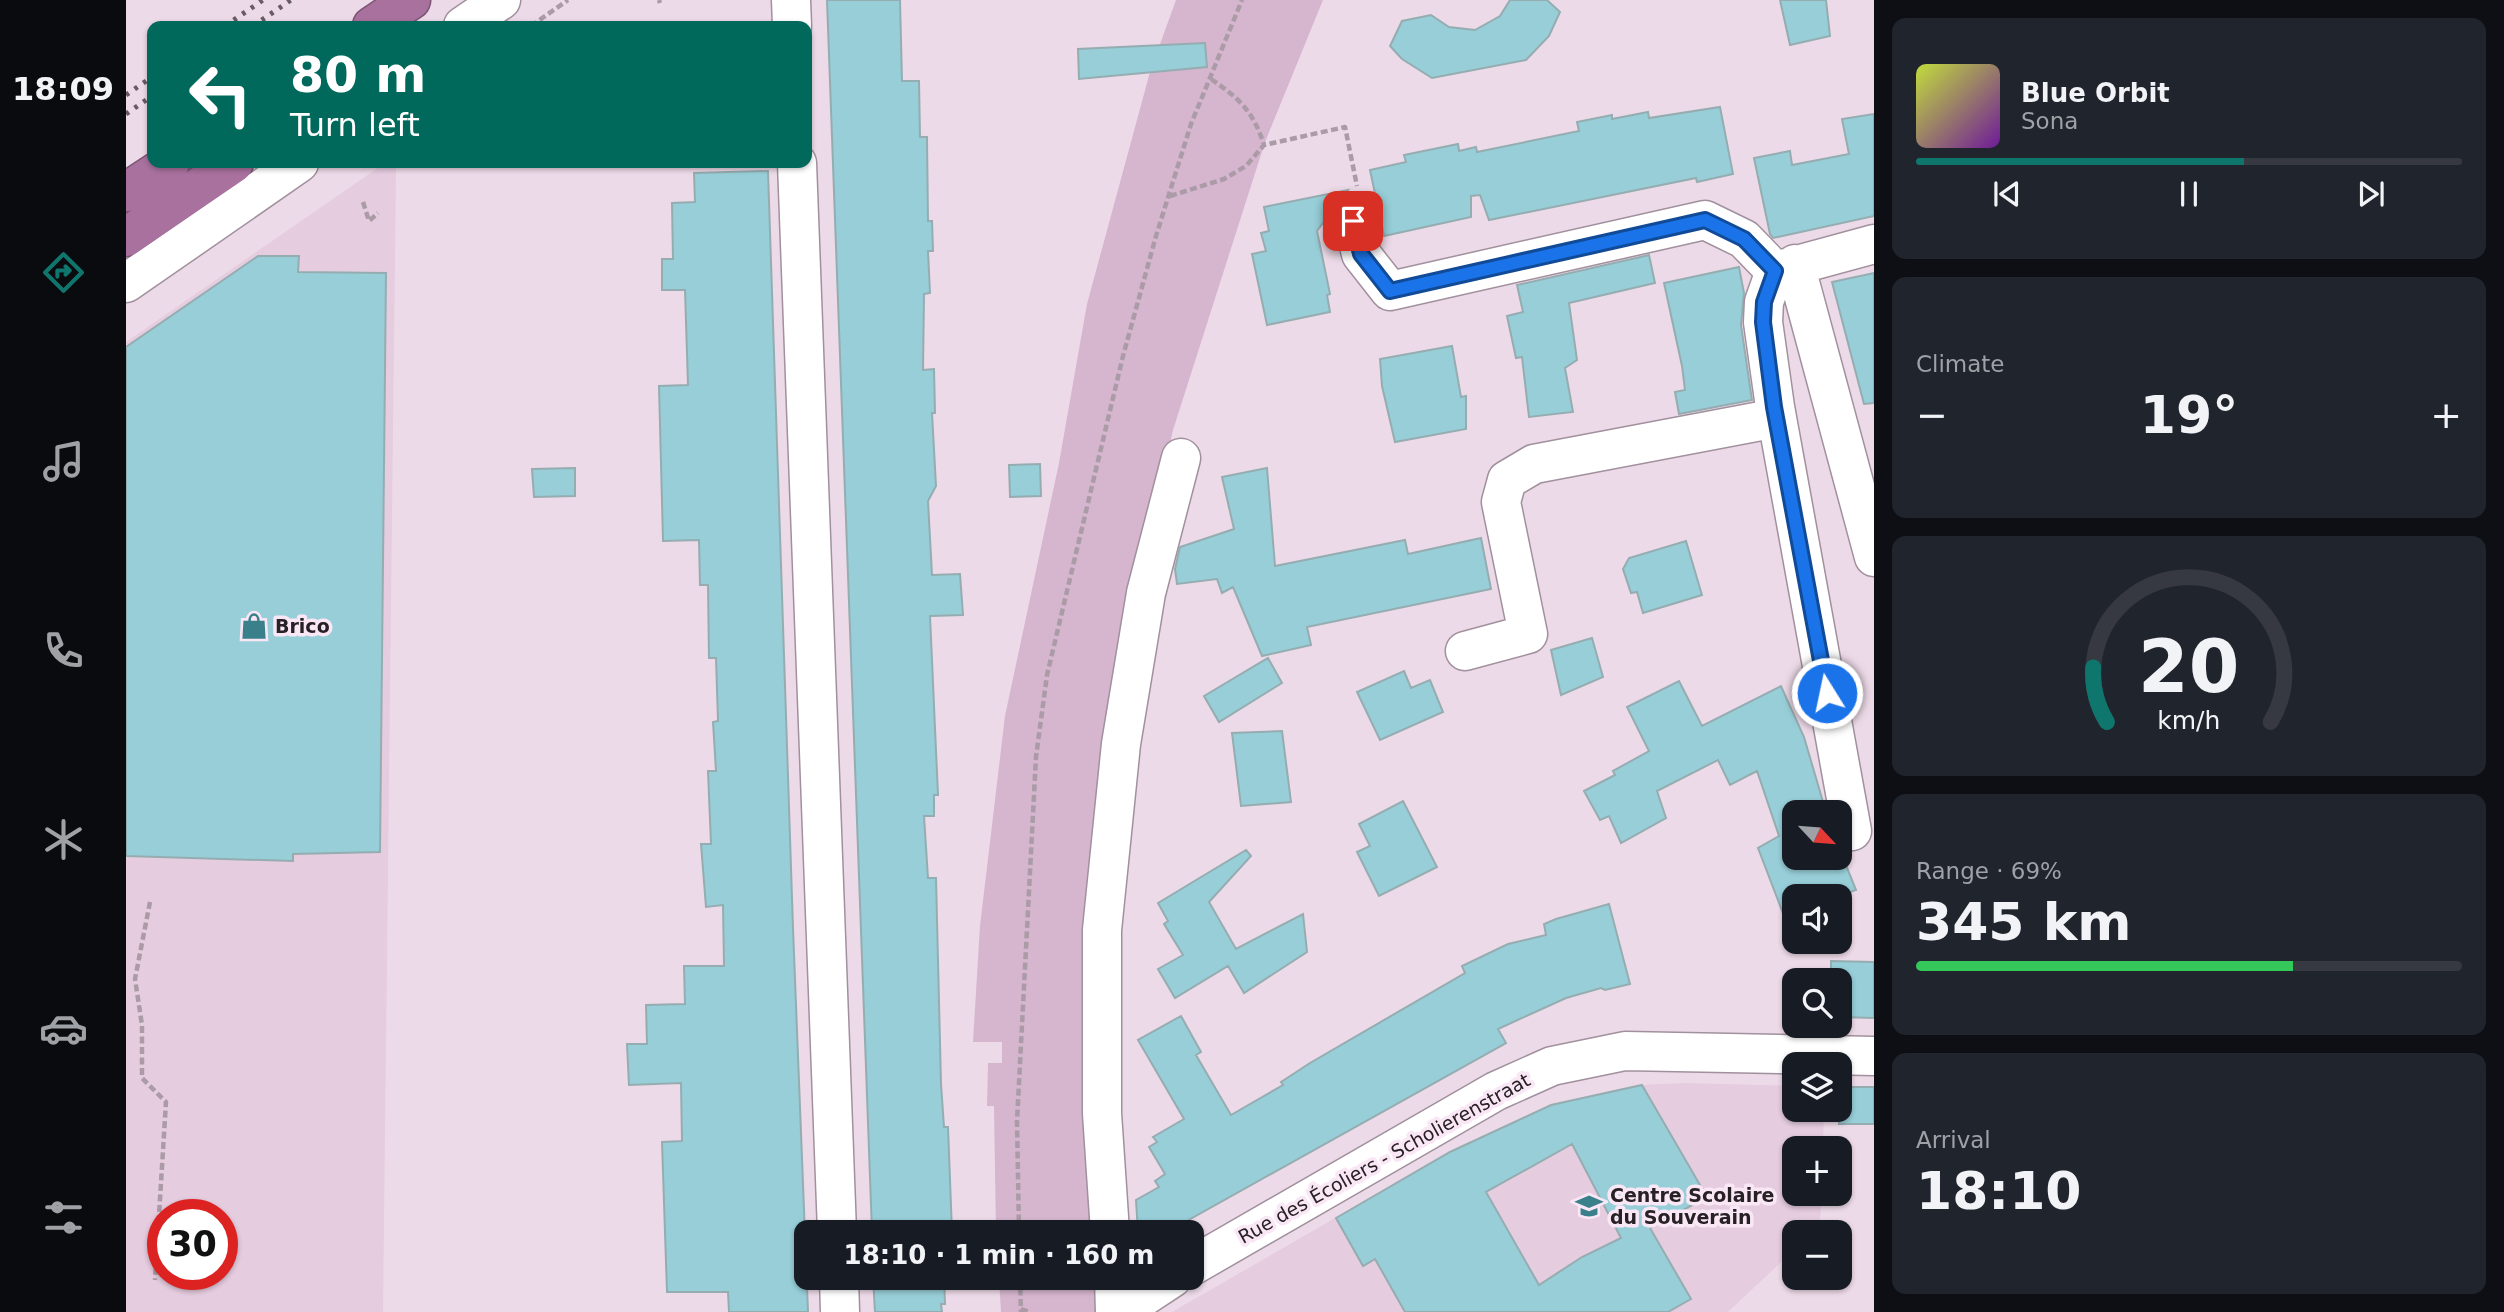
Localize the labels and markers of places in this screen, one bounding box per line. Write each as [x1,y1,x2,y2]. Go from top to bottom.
pin [1323,191,1383,251]
shop icon: Brico [239,611,269,641]
place label: Brico [275,615,330,637]
place label: Centre Scolaire du Souverain [1610,1184,1774,1228]
school or university icon: Centre Scolaire du Souverain [1574,1191,1604,1221]

